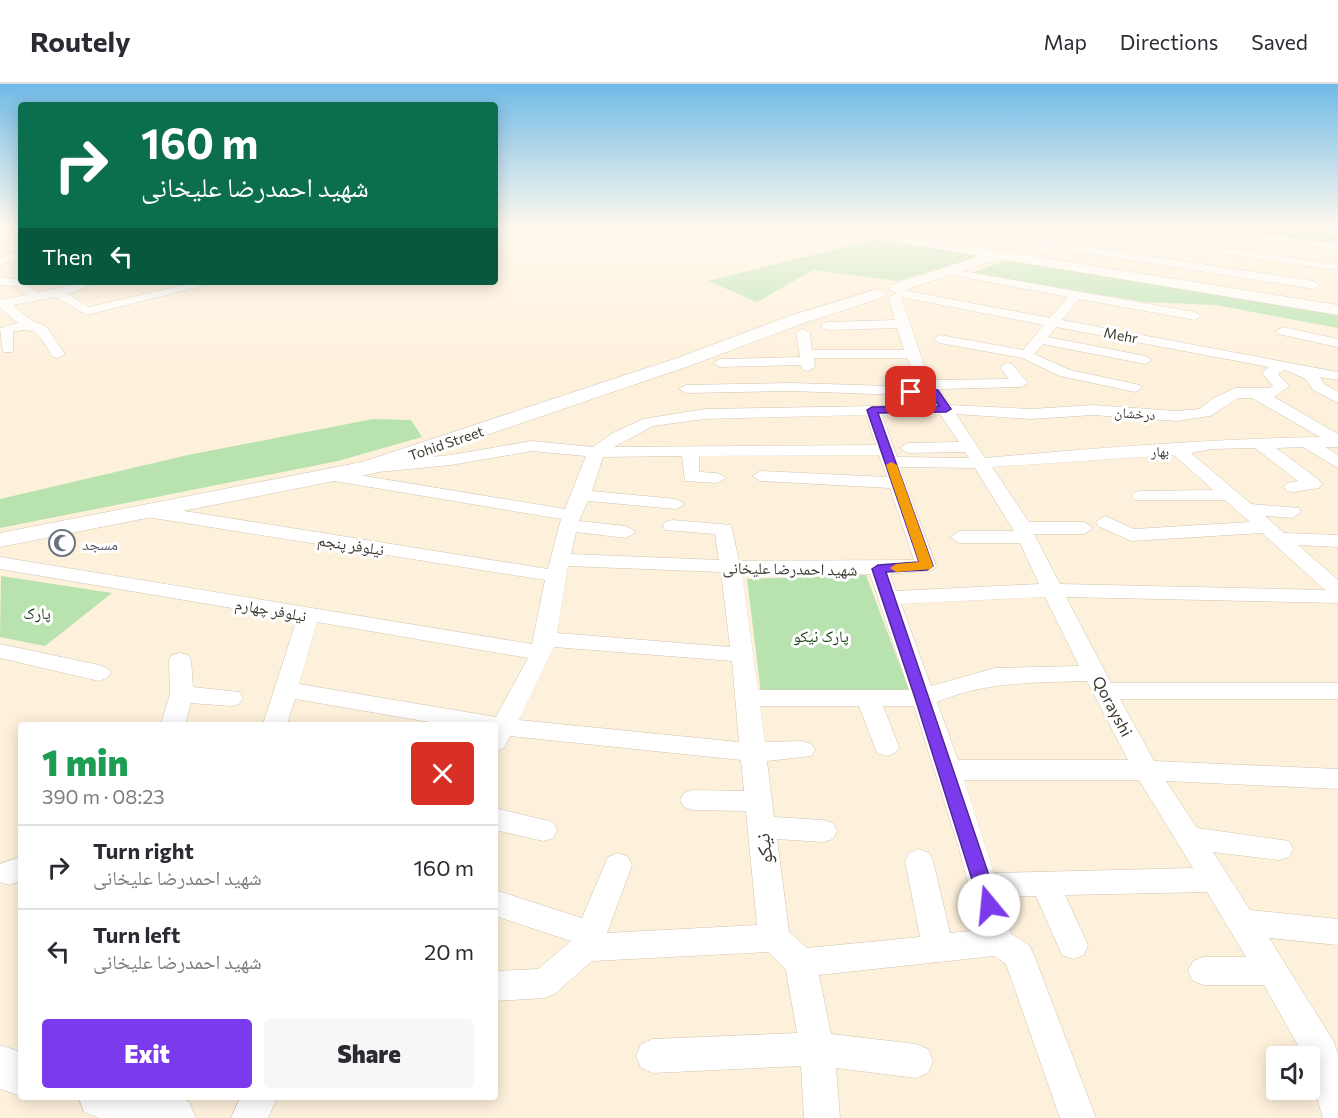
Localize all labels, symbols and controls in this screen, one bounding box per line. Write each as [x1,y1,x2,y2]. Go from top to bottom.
text: Routely [30,24,131,58]
text: Map [1044,29,1087,54]
text: Directions [1120,29,1218,54]
text: Saved [1251,29,1308,54]
text: 160 m [141,116,259,168]
icon: right [42,126,120,204]
text: شهید احمدرضا علیخانی [141,170,369,203]
icon: left [105,240,138,273]
text: Then [42,243,93,270]
street label: Mehr [1103,323,1140,347]
pin [885,366,936,417]
icon: arrive [894,375,927,408]
street label: درخشان [1114,403,1156,424]
street label: Tohid Street [406,422,486,464]
street label: بهار [1150,442,1169,461]
mosque icon: مسجد [47,528,77,558]
street label: نیلوفر پنجم [316,529,386,561]
place label: مسجد [82,534,118,553]
street label: شهید احمدرضا علیخانی [722,557,858,581]
street label: نیلوفر چهارم [233,593,308,627]
park label: پارک [23,603,51,623]
park label: پارک نیکو [793,626,849,646]
street label: Qorayshi [1089,672,1137,740]
text: 1 min [42,739,128,783]
button: close [411,742,474,805]
text: 390 m · 08:23 [42,784,165,808]
street label: نیکو [749,832,777,866]
text: Turn right [93,837,194,864]
icon: right [42,851,75,884]
text: 160 m [413,854,474,881]
text: شهید احمدرضا علیخانی [93,865,262,889]
position arrow [957,873,1021,937]
text: Turn left [93,921,180,948]
icon: left [42,935,75,968]
text: 20 m [424,938,474,965]
text: شهید احمدرضا علیخانی [93,949,262,973]
button: Exit [42,1019,252,1088]
button: Share [264,1019,474,1088]
map controls [1266,1046,1320,1100]
button: sound [1266,1046,1320,1100]

